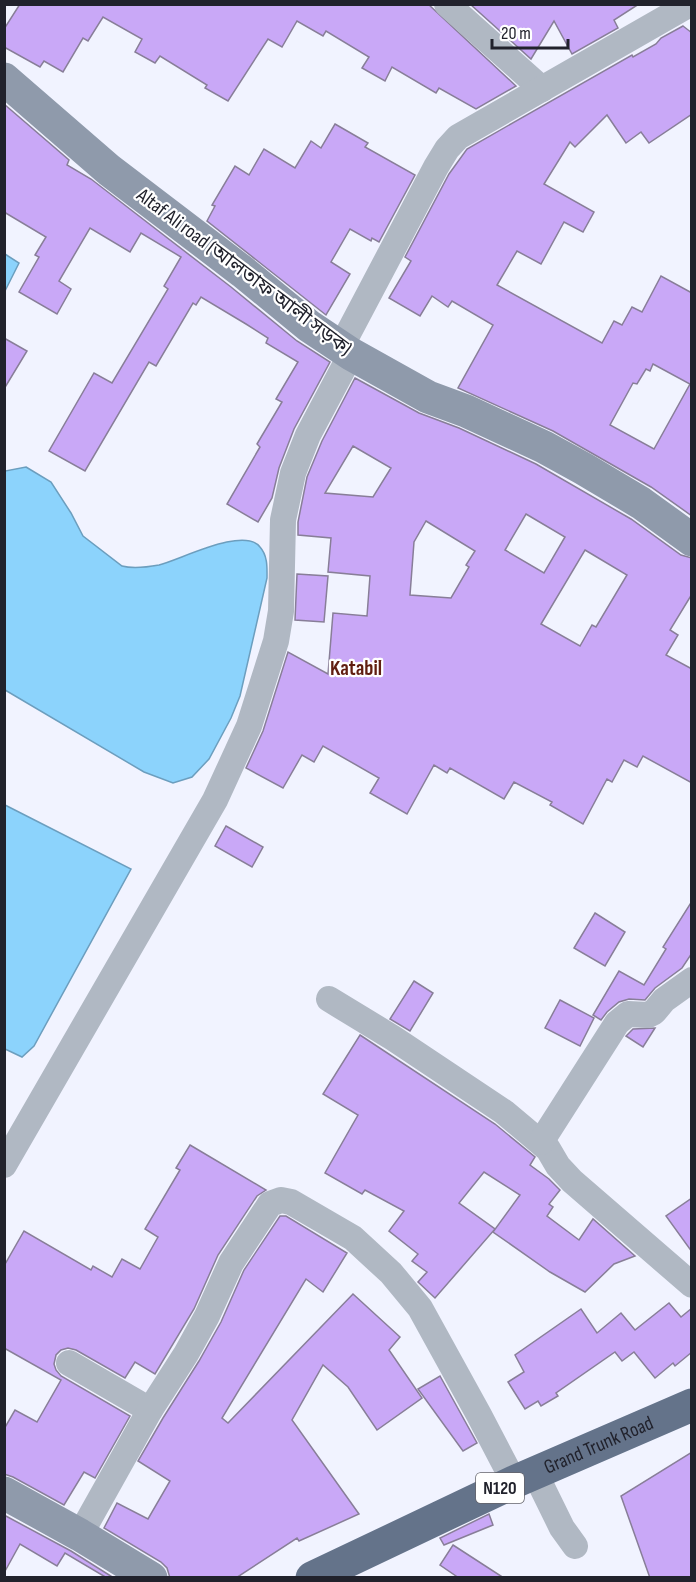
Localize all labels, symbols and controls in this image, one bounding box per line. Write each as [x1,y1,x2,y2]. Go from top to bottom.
scale bar [492,12,568,50]
text: 20 m [501,23,531,44]
street label: Altaf Ali road (আলতাফ আলী সড়ক) [131,182,357,361]
district label: Katabil [330,656,382,681]
street label: Grand Trunk Road [540,1411,657,1480]
road number: N120 [476,1473,524,1503]

